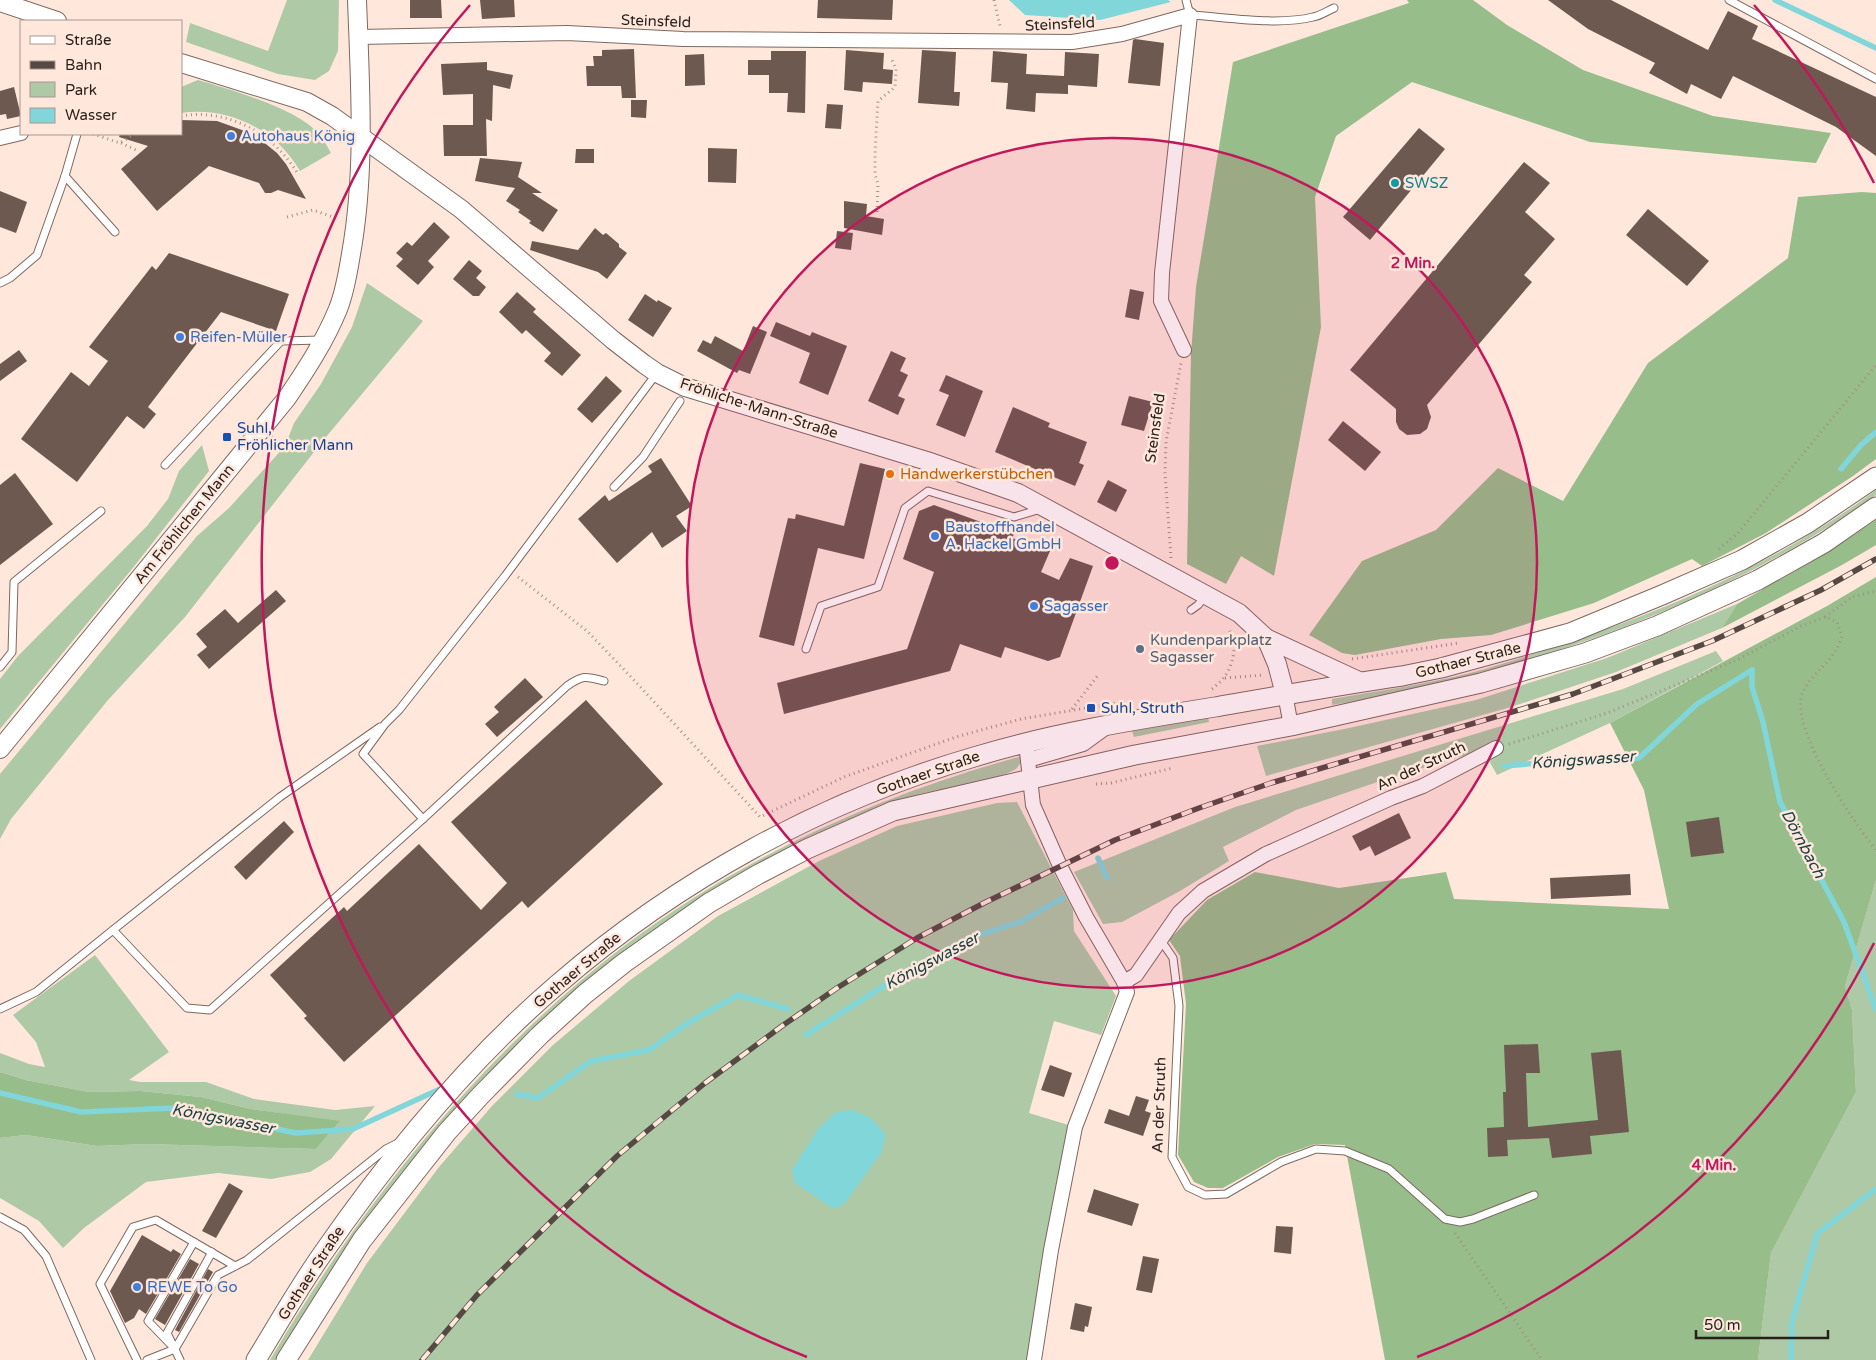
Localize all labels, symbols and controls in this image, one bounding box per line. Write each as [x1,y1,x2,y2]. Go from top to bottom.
street label: Steinsfeld [621,11,691,31]
street label: Steinsfeld [1025,13,1095,35]
legend [20,20,182,135]
text: Straße [65,31,111,49]
text: Bahn [65,56,102,74]
text: Park [65,81,97,99]
text: Wasser [65,106,117,124]
place label: Autohaus König [241,127,355,145]
marker: Autohaus König [225,130,237,142]
place label: SWSZ [1405,174,1448,192]
marker: SWSZ [1389,177,1401,189]
text: 2 Min. [1391,254,1435,272]
place label: Reifen-Müller [190,328,287,346]
marker: Reifen-Müller [174,331,186,343]
street label: Fröhliche-Mann-Straße [678,374,840,442]
street label: Steinsfeld [1141,392,1169,464]
place label: Suhl, Fröhlicher Mann [237,419,353,454]
marker: Suhl, Fröhlicher Mann [221,431,233,443]
street label: Am Fröhlichen Mann [130,461,238,587]
place label: Handwerkerstübchen [900,465,1053,483]
marker: Handwerkerstübchen [884,468,896,480]
place label: Baustoffhandel A. Hackel GmbH [945,518,1062,553]
marker: Baustoffhandel A. Hackel GmbH [929,530,941,542]
centre of rings [1103,554,1121,572]
place label: Sagasser [1044,597,1108,615]
marker: Sagasser [1028,600,1040,612]
place label: Kundenparkplatz Sagasser [1150,631,1272,666]
street label: Gothaer Straße [1413,638,1523,682]
marker: Kundenparkplatz Sagasser [1134,643,1146,655]
place label: Suhl, Struth [1101,699,1184,717]
marker: Suhl, Struth [1085,702,1097,714]
street label: An der Struth [1374,738,1468,794]
water label: Königswasser [1530,746,1637,774]
street label: Gothaer Straße [874,747,982,799]
water label: Dörnbach [1777,806,1830,883]
water label: Königswasser [881,927,984,994]
street label: Gothaer Straße [530,928,624,1012]
street label: An der Struth [1148,1057,1170,1153]
water label: Königswasser [170,1099,278,1139]
text: 4 Min. [1692,1156,1736,1174]
street label: Gothaer Straße [274,1223,348,1323]
place label: REWE To Go [147,1278,238,1296]
marker: REWE To Go [131,1281,143,1293]
scale bar [1696,1308,1828,1340]
text: 50 m [1704,1316,1741,1334]

